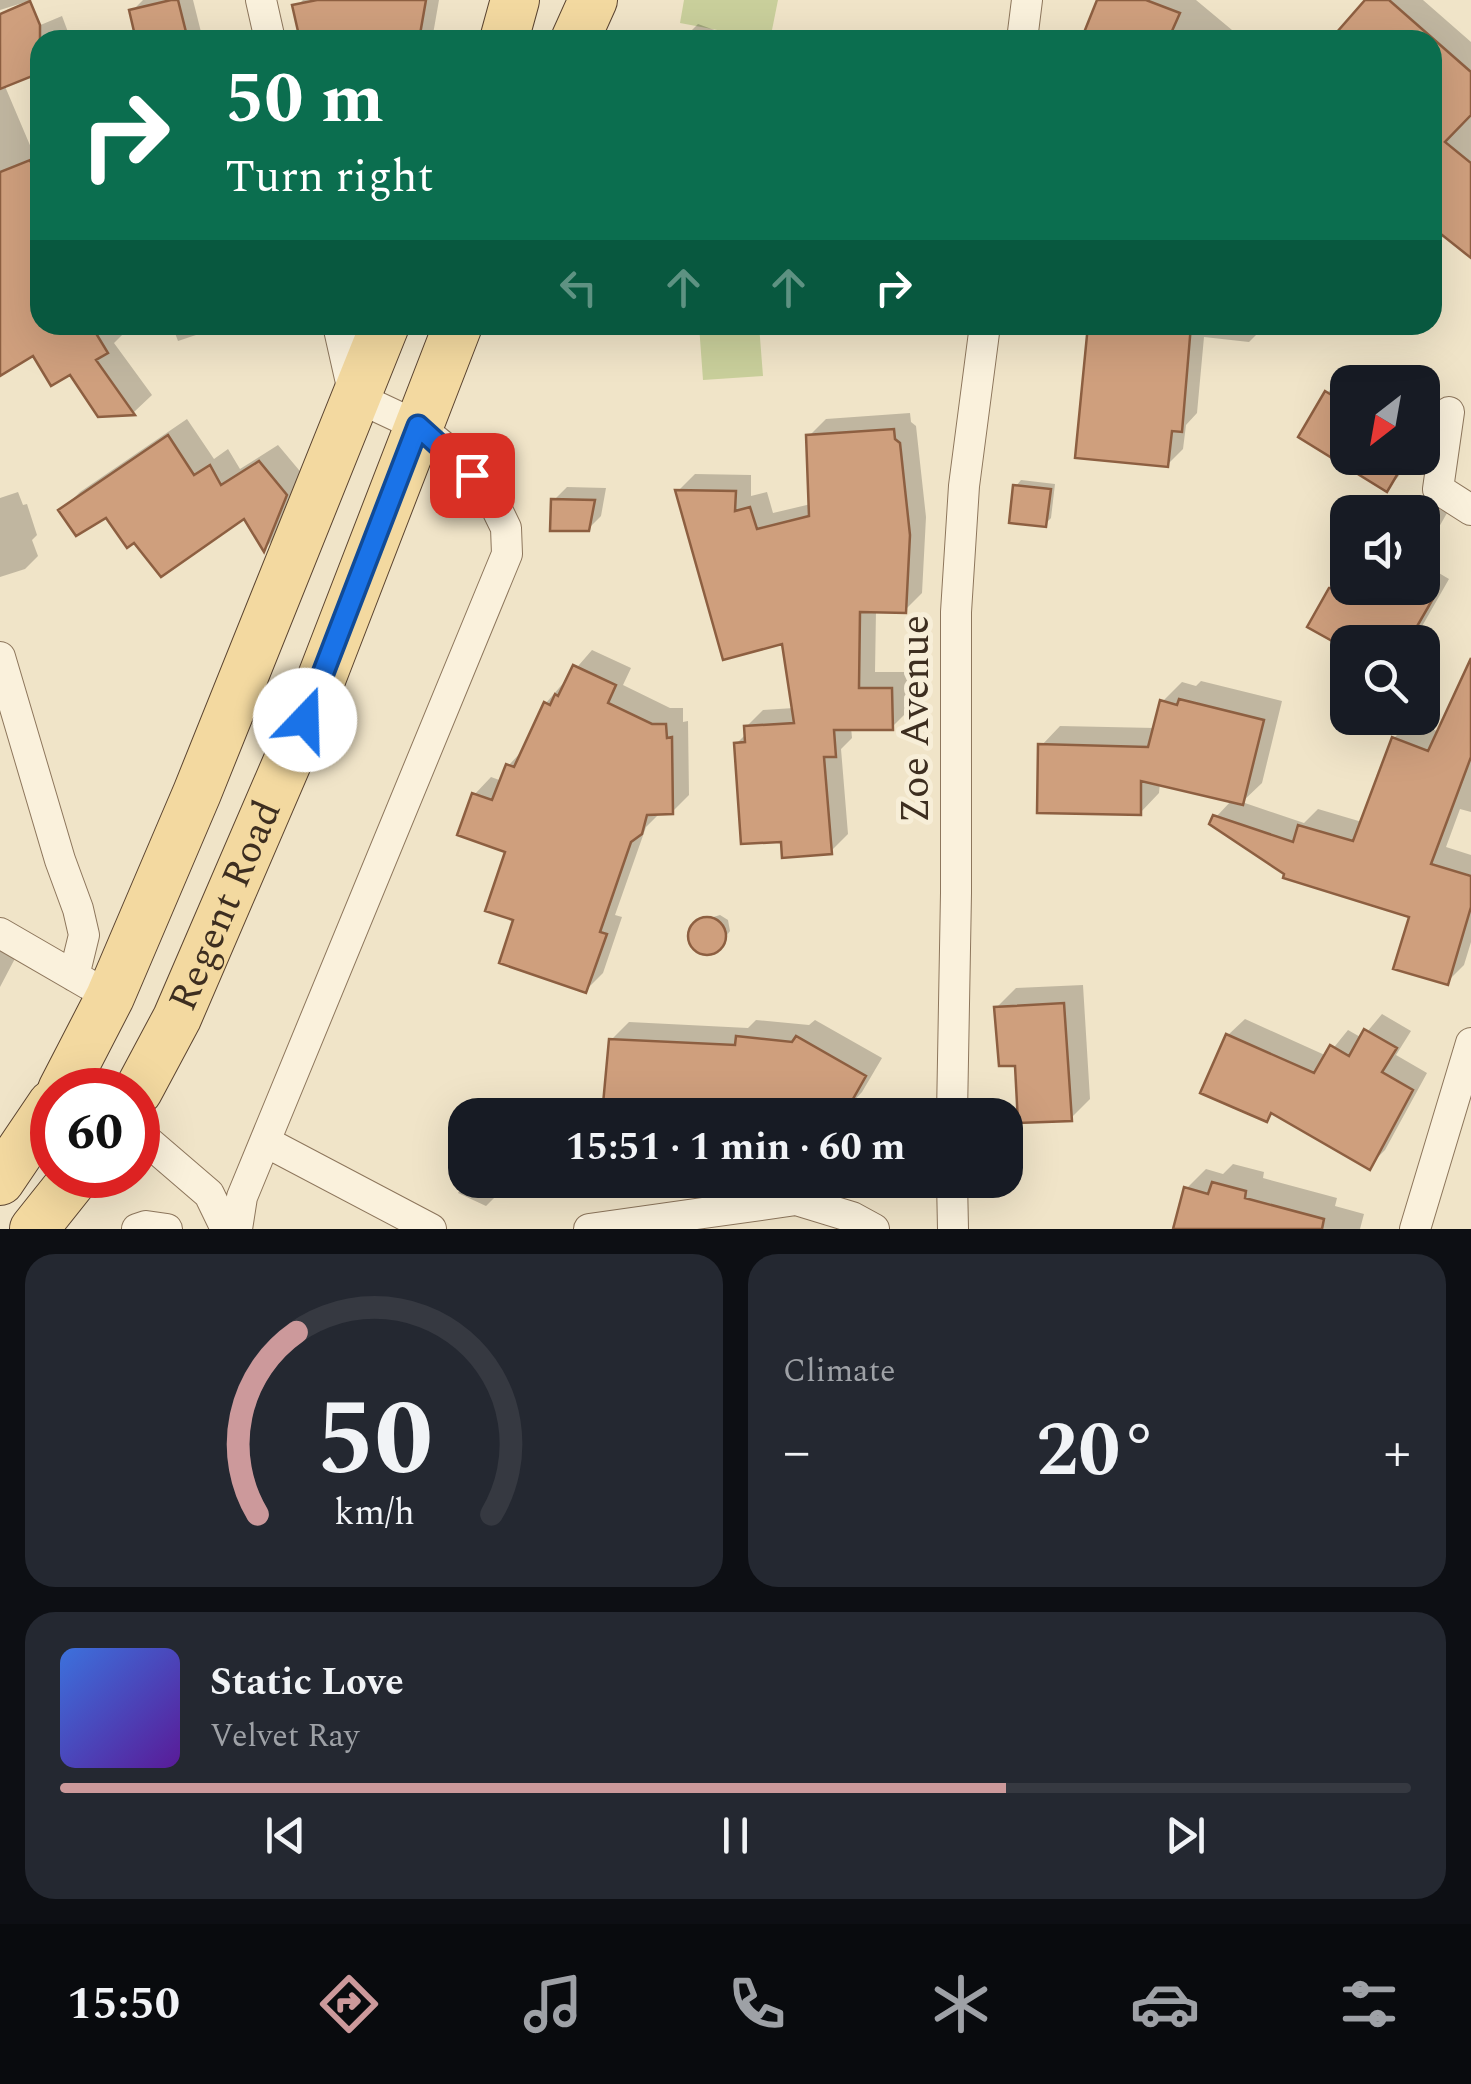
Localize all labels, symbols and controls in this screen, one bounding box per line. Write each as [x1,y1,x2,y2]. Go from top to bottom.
text: 50 m [225,47,384,153]
icon: right [60,70,190,200]
text: Turn right [225,143,434,212]
icon: left [551,260,606,315]
icon: ahead [656,260,711,315]
icon: ahead [761,260,816,315]
icon: right [866,260,921,315]
north arrow [1330,365,1440,475]
map controls [1330,365,1440,735]
pin [430,433,515,518]
icon: arrive [445,448,500,503]
button: sound [1330,495,1440,605]
street label: Zoe Avenue [886,615,947,823]
button: search [1330,625,1440,735]
position arrow [253,668,357,772]
street label: Regent Road [153,791,298,1021]
speed limit sign: 60 [30,1068,160,1198]
text: 15:51 · 1 min · 60 m [566,1119,905,1177]
text: Climate [783,1347,895,1396]
text: 50 [316,1362,432,1520]
text: 20° [1036,1395,1158,1509]
text: − [783,1411,811,1494]
text: + [1383,1411,1411,1494]
text: km/h [334,1486,414,1541]
text: Static Love [210,1654,404,1712]
text: Velvet Ray [210,1712,359,1761]
icon: previous [258,1808,313,1863]
icon: pause [708,1808,763,1863]
icon: next [1158,1808,1213,1863]
icon: directions [314,1969,384,2039]
icon: music [518,1969,588,2039]
icon: phone [722,1969,792,2039]
icon: climate [926,1969,996,2039]
icon: car [1130,1969,1200,2039]
icon: filters [1334,1969,1404,2039]
text: 15:50 [67,1970,180,2039]

